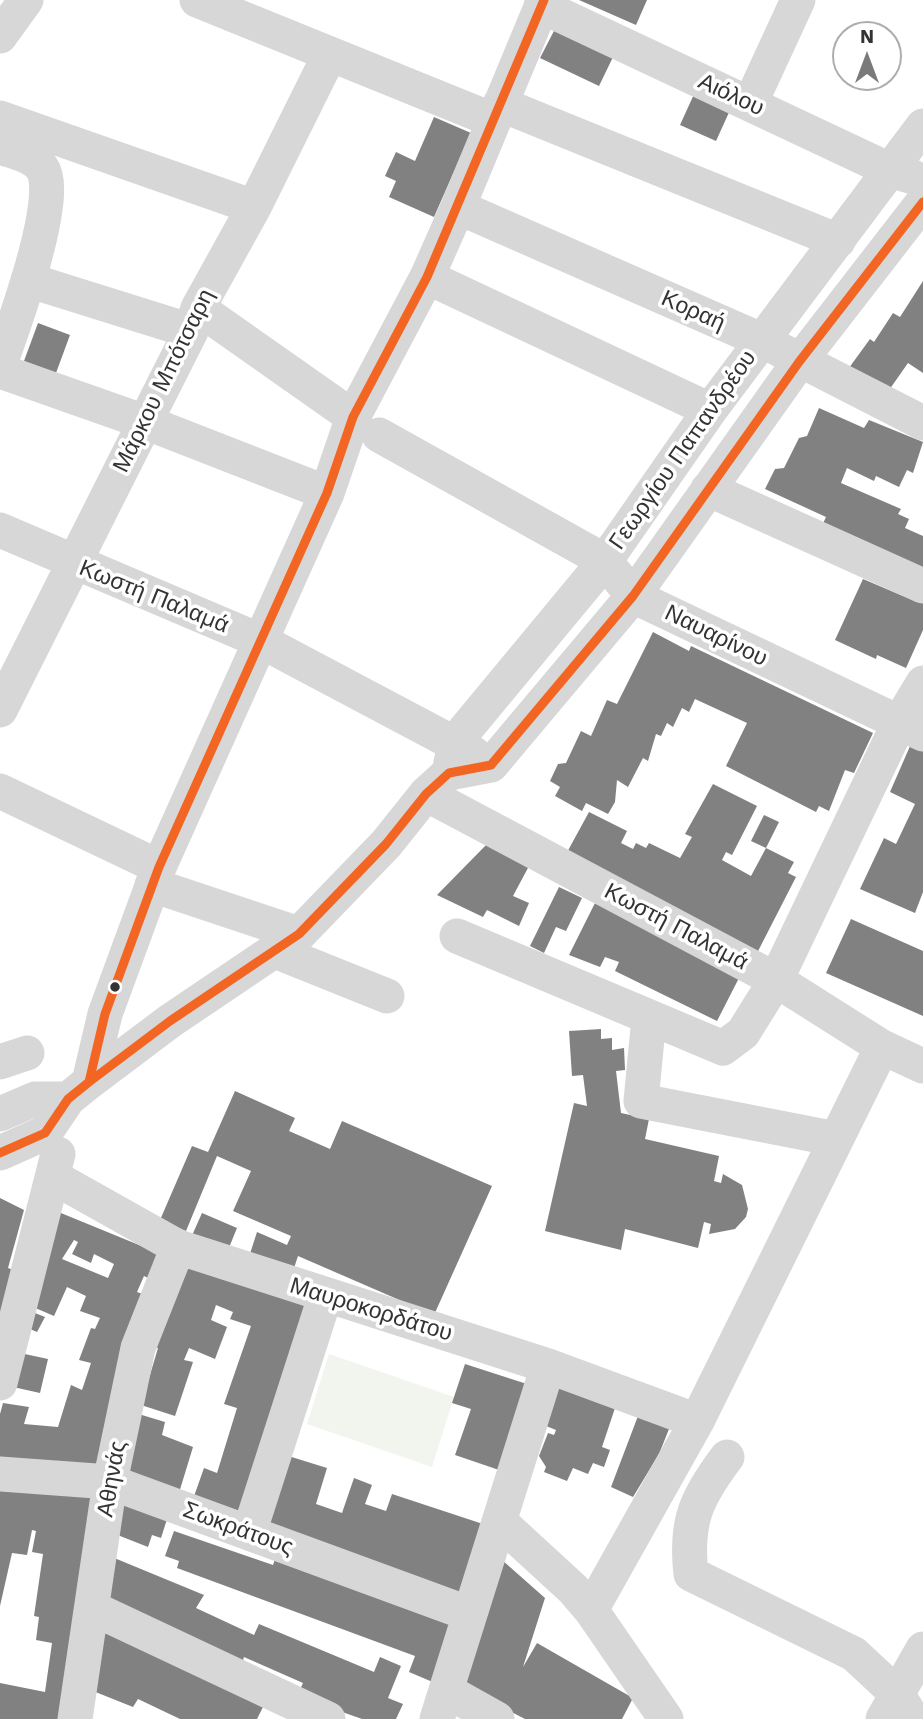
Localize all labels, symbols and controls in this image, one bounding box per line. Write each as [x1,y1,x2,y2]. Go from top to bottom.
north arrow [832,21,902,91]
text: N [860,25,874,48]
street label: Αιόλου [694,68,768,122]
street label: Μάρκου Μπότσαρη [108,285,220,477]
street label: Κοραή [657,285,729,337]
street label: Γεωργίου Παπανδρέου [604,345,762,555]
street label: Κωστή Παλαμά [75,554,233,640]
street label: Ναυαρίνου [660,599,772,673]
street label: Κωστή Παλαμά [599,878,753,976]
unlabelled marker [108,980,122,994]
street label: Μαυροκορδάτου [287,1272,455,1348]
street label: Αθηνάς [92,1439,132,1519]
street label: Σωκράτους [179,1496,297,1562]

